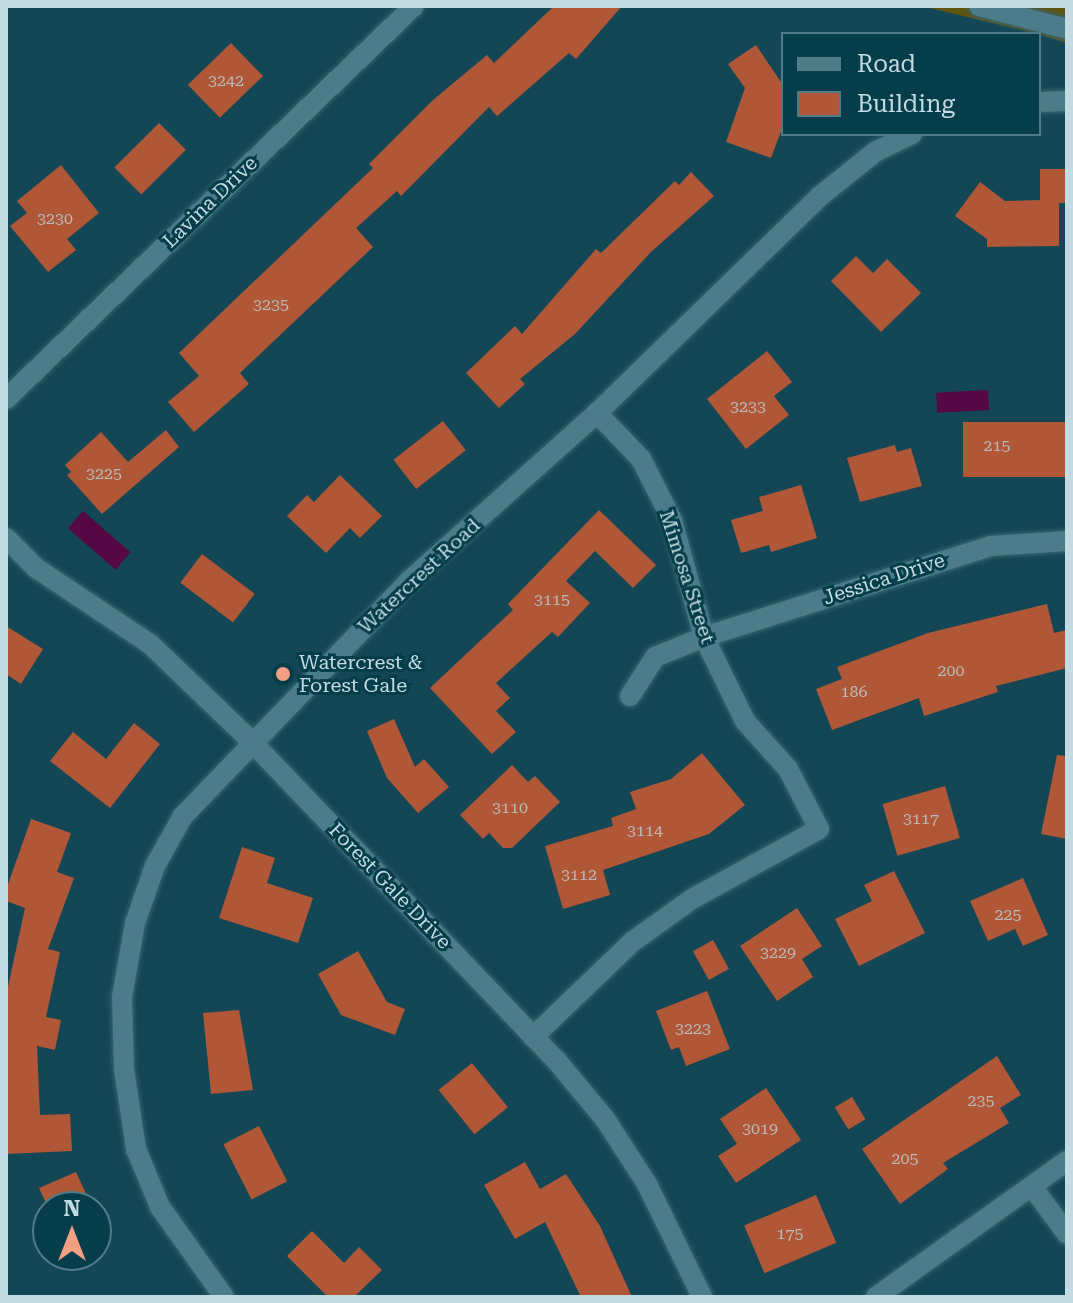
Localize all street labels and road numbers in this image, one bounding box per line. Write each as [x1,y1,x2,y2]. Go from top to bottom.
street label: Lavina Drive [158,151,262,253]
street label: Mimosa Street [654,507,720,647]
street label: Watercrest Road [353,513,485,639]
street label: Jessica Drive [820,548,948,610]
street label: Forest Gale Drive [324,818,456,954]

